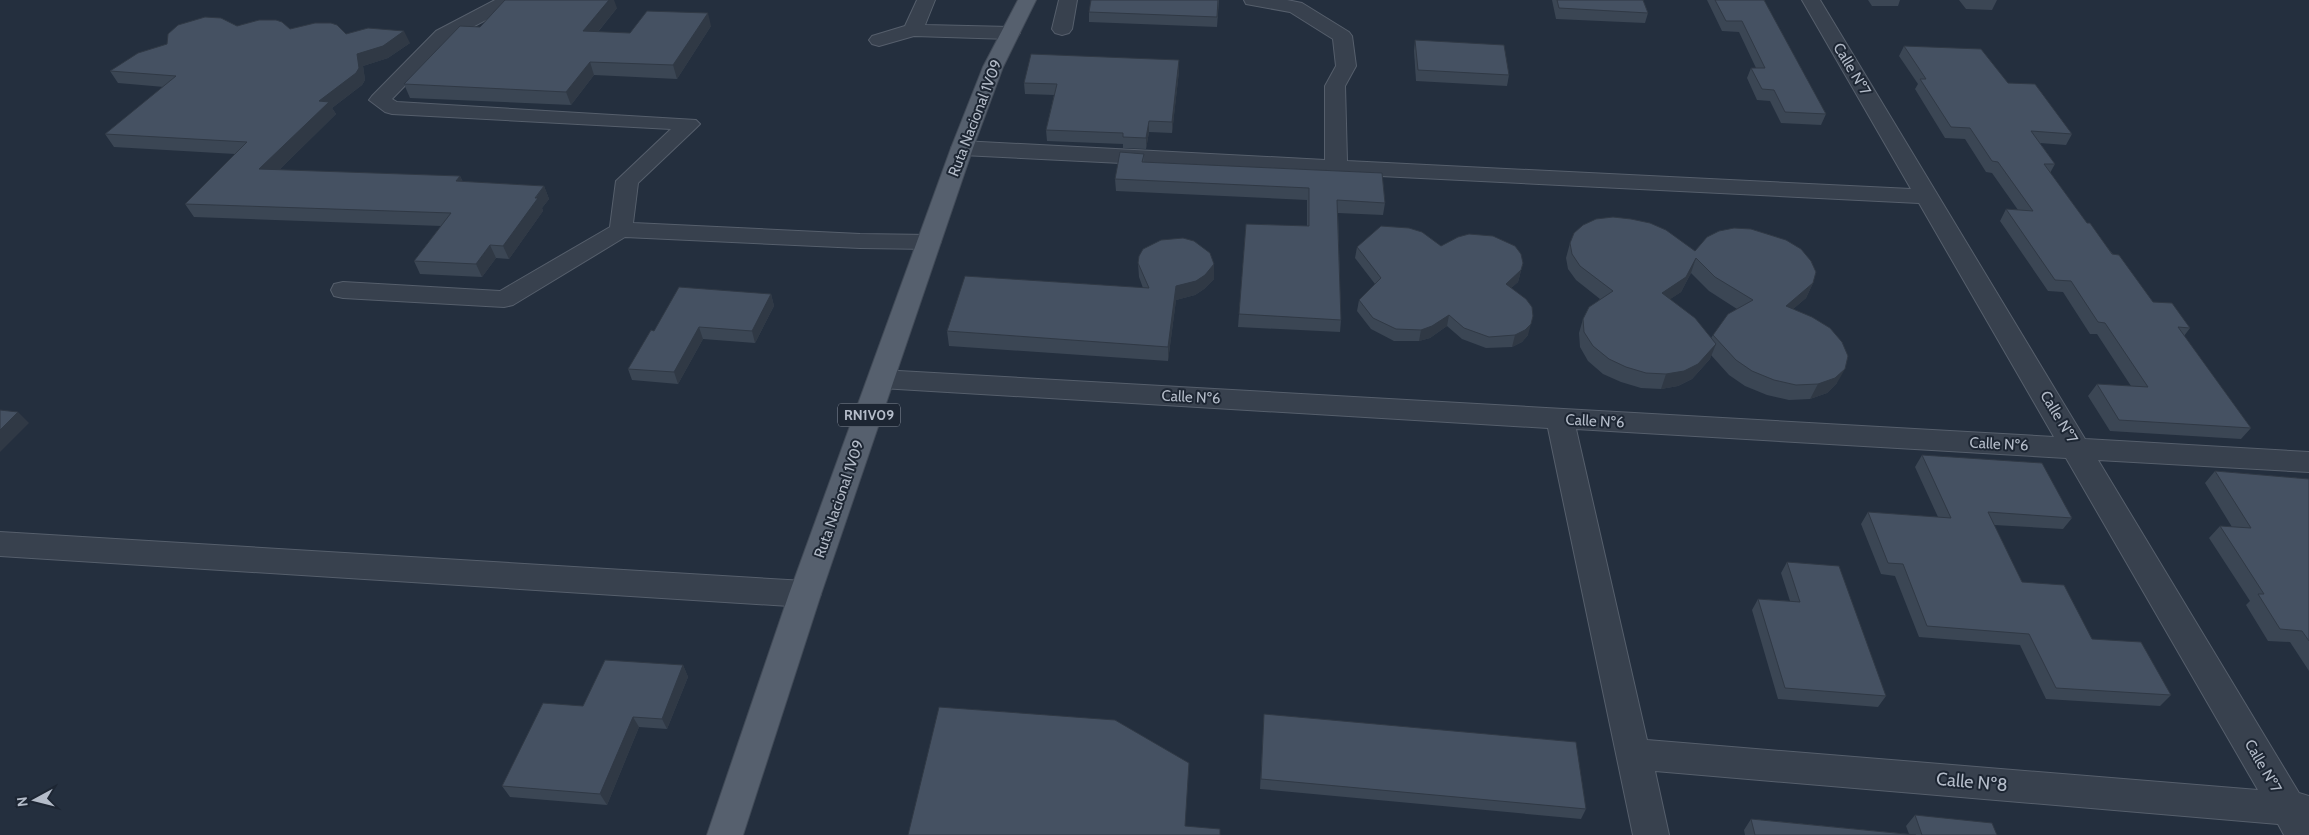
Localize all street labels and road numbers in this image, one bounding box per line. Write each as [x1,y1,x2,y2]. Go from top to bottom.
street label: Calle Nº7 [1829,39,1875,99]
street label: Ruta Nacional 1V09 [944,57,1006,179]
street label: Calle Nº6 [1161,386,1221,408]
street label: Calle Nº7 [2036,387,2082,447]
road number: RN1V09 [838,404,900,426]
street label: Calle Nº6 [1565,410,1625,432]
street label: Calle Nº6 [1969,433,2029,455]
street label: Ruta Nacional 1V09 [810,438,868,560]
street label: Calle Nº7 [2241,736,2286,796]
street label: Calle Nº8 [1935,768,2009,796]

